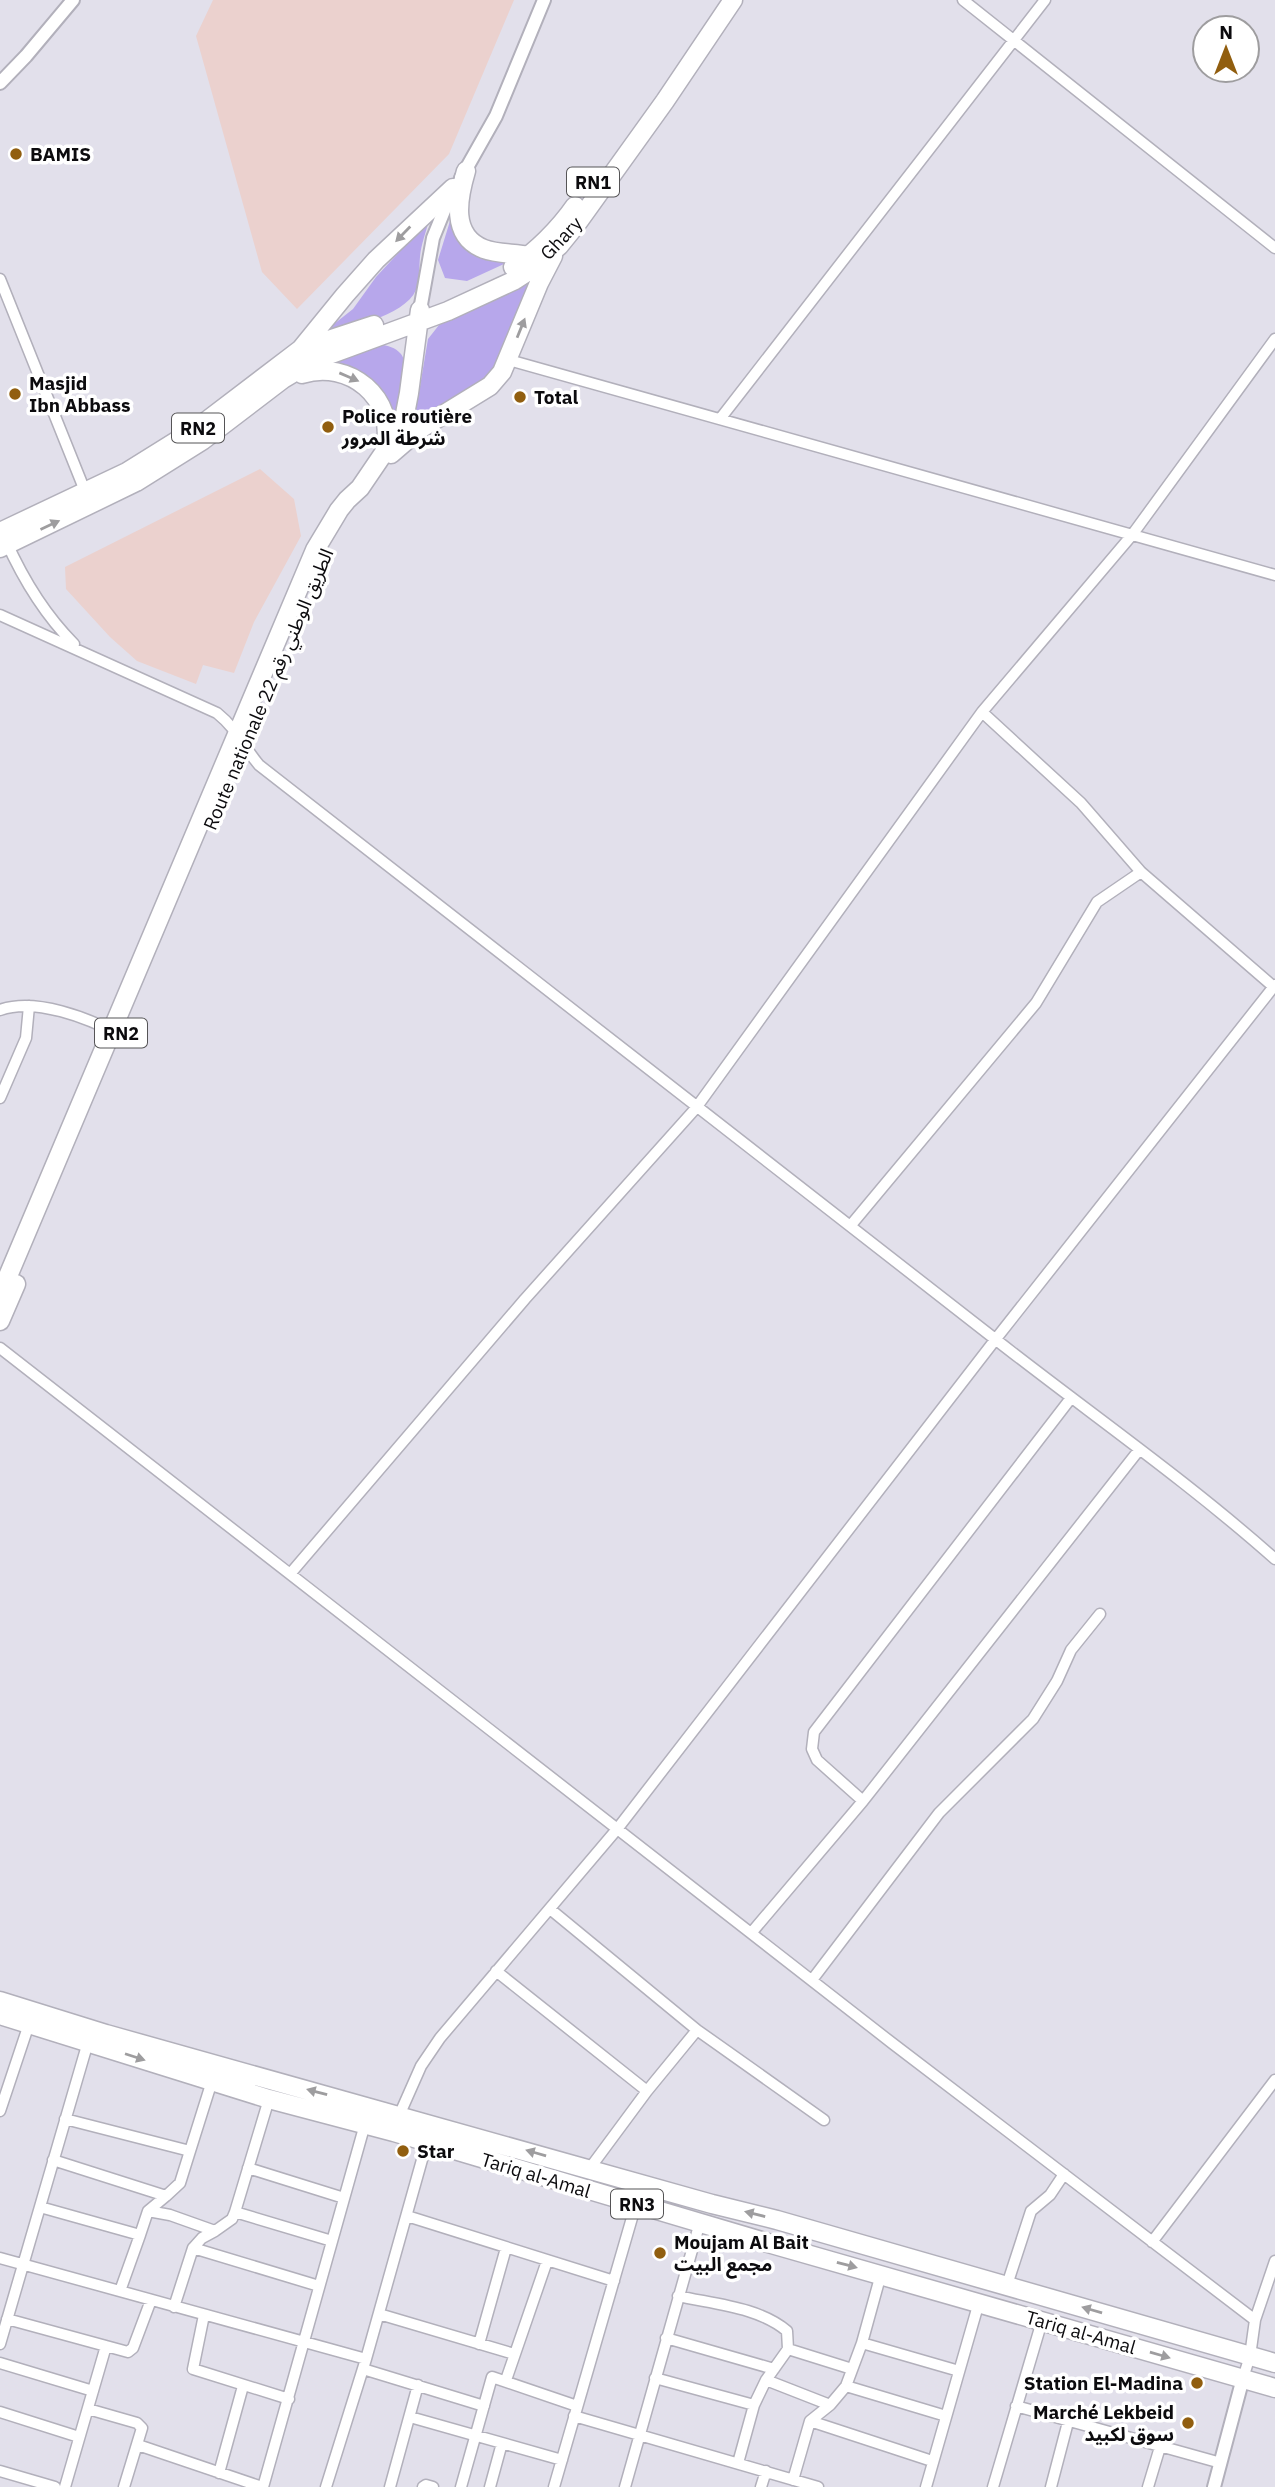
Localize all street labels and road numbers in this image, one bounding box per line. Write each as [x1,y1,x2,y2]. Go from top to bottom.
road number: RN1 [567,168,619,196]
street label: Ghary [535,211,587,265]
road number: RN2 [172,414,224,442]
street label: Route nationale 22 الطريق الوطني رقم [198,545,341,835]
road number: RN2 [95,1018,147,1048]
street label: Tariq al-Amal [478,2147,594,2203]
road number: RN3 [611,2190,663,2218]
street label: Tariq al-Amal [1023,2305,1139,2359]

